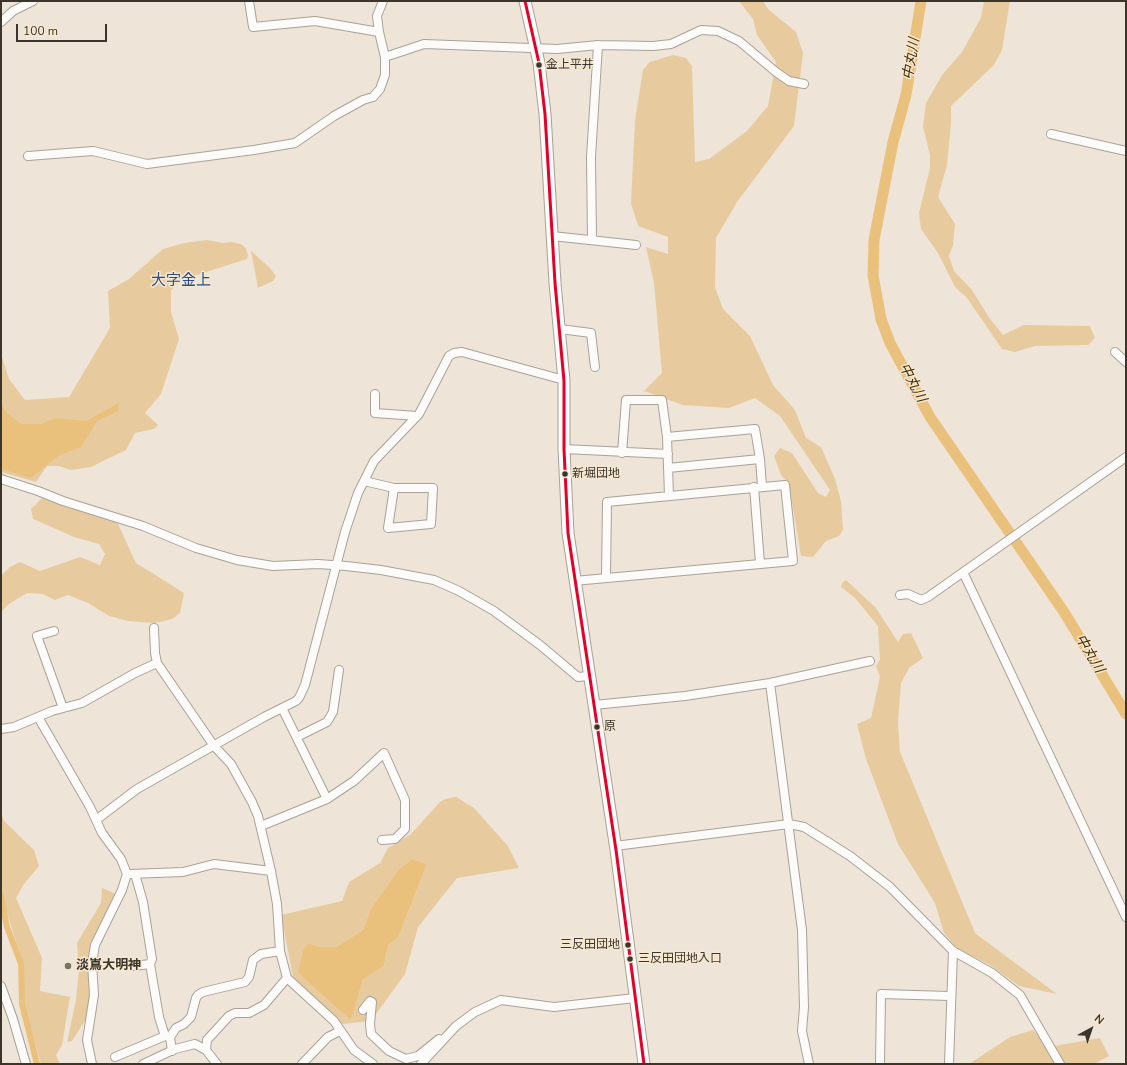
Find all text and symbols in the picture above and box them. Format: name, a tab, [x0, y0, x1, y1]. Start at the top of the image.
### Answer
scale bar	[18, 16, 109, 42]
text: 100 m	[23, 23, 58, 39]
water label: 中丸川	[900, 37, 924, 81]
place label: 金上平井	[546, 58, 594, 72]
marker: 金上平井	[534, 60, 544, 70]
district label: 大字金上	[151, 272, 211, 290]
water label: 中丸川	[895, 361, 929, 405]
place label: 新堀団地	[572, 467, 620, 481]
marker: 新堀団地	[560, 469, 570, 479]
water label: 中丸川	[1071, 632, 1107, 676]
place label: 原	[604, 720, 616, 734]
marker: 原	[592, 722, 602, 732]
place label: 三反田団地	[560, 938, 620, 952]
marker: 三反田団地	[623, 940, 633, 950]
place label: 三反田団地入口	[638, 952, 722, 966]
marker: 三反田団地入口	[625, 954, 635, 964]
place label: 淡嶌大明神	[76, 958, 141, 974]
marker: 淡嶌大明神	[63, 961, 73, 971]
north arrow	[1071, 1009, 1111, 1049]
text: N	[1091, 1011, 1107, 1028]

